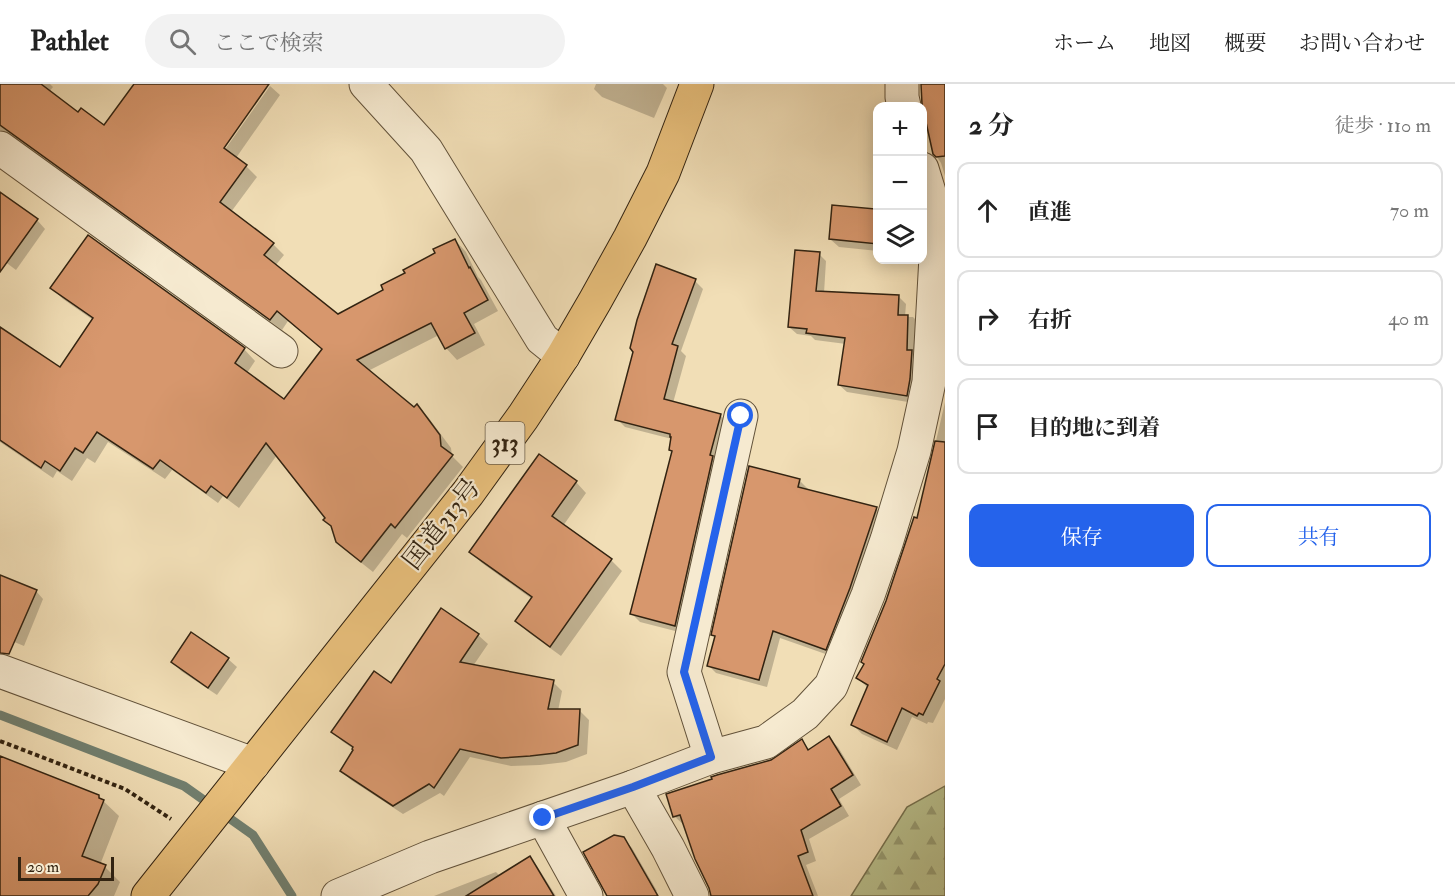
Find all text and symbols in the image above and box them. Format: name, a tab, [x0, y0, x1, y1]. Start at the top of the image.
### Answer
search box	[145, 14, 565, 68]
text: Pathlet	[30, 24, 109, 59]
icon: search	[166, 25, 199, 58]
text: ここで検索	[214, 29, 324, 57]
text: ホーム	[1053, 30, 1116, 57]
text: 地図	[1149, 30, 1191, 57]
text: 概要	[1224, 30, 1266, 57]
text: お問い合わせ	[1299, 30, 1425, 57]
map controls	[873, 102, 927, 264]
button: +	[873, 102, 927, 156]
text: 2 分	[969, 110, 1014, 142]
text: 徒歩 · 110 m	[1335, 113, 1431, 138]
button: −	[873, 156, 927, 210]
icon: ahead	[971, 194, 1004, 227]
text: 直進	[1028, 198, 1072, 226]
text: 70 m	[1390, 198, 1429, 223]
button: layers	[873, 210, 927, 264]
icon: right	[971, 302, 1004, 335]
text: 右折	[1028, 306, 1072, 334]
text: 40 m	[1388, 306, 1429, 331]
route start	[727, 402, 753, 428]
icon: arrive	[971, 410, 1004, 443]
text: 目的地に到着	[1028, 414, 1160, 442]
road number: 313	[486, 422, 524, 464]
street label: 国道313号	[396, 472, 488, 576]
button: 保存	[969, 504, 1194, 567]
button: 共有	[1206, 504, 1431, 567]
route end	[529, 804, 555, 830]
scale bar	[18, 854, 114, 882]
text: 20 m	[27, 857, 59, 877]

